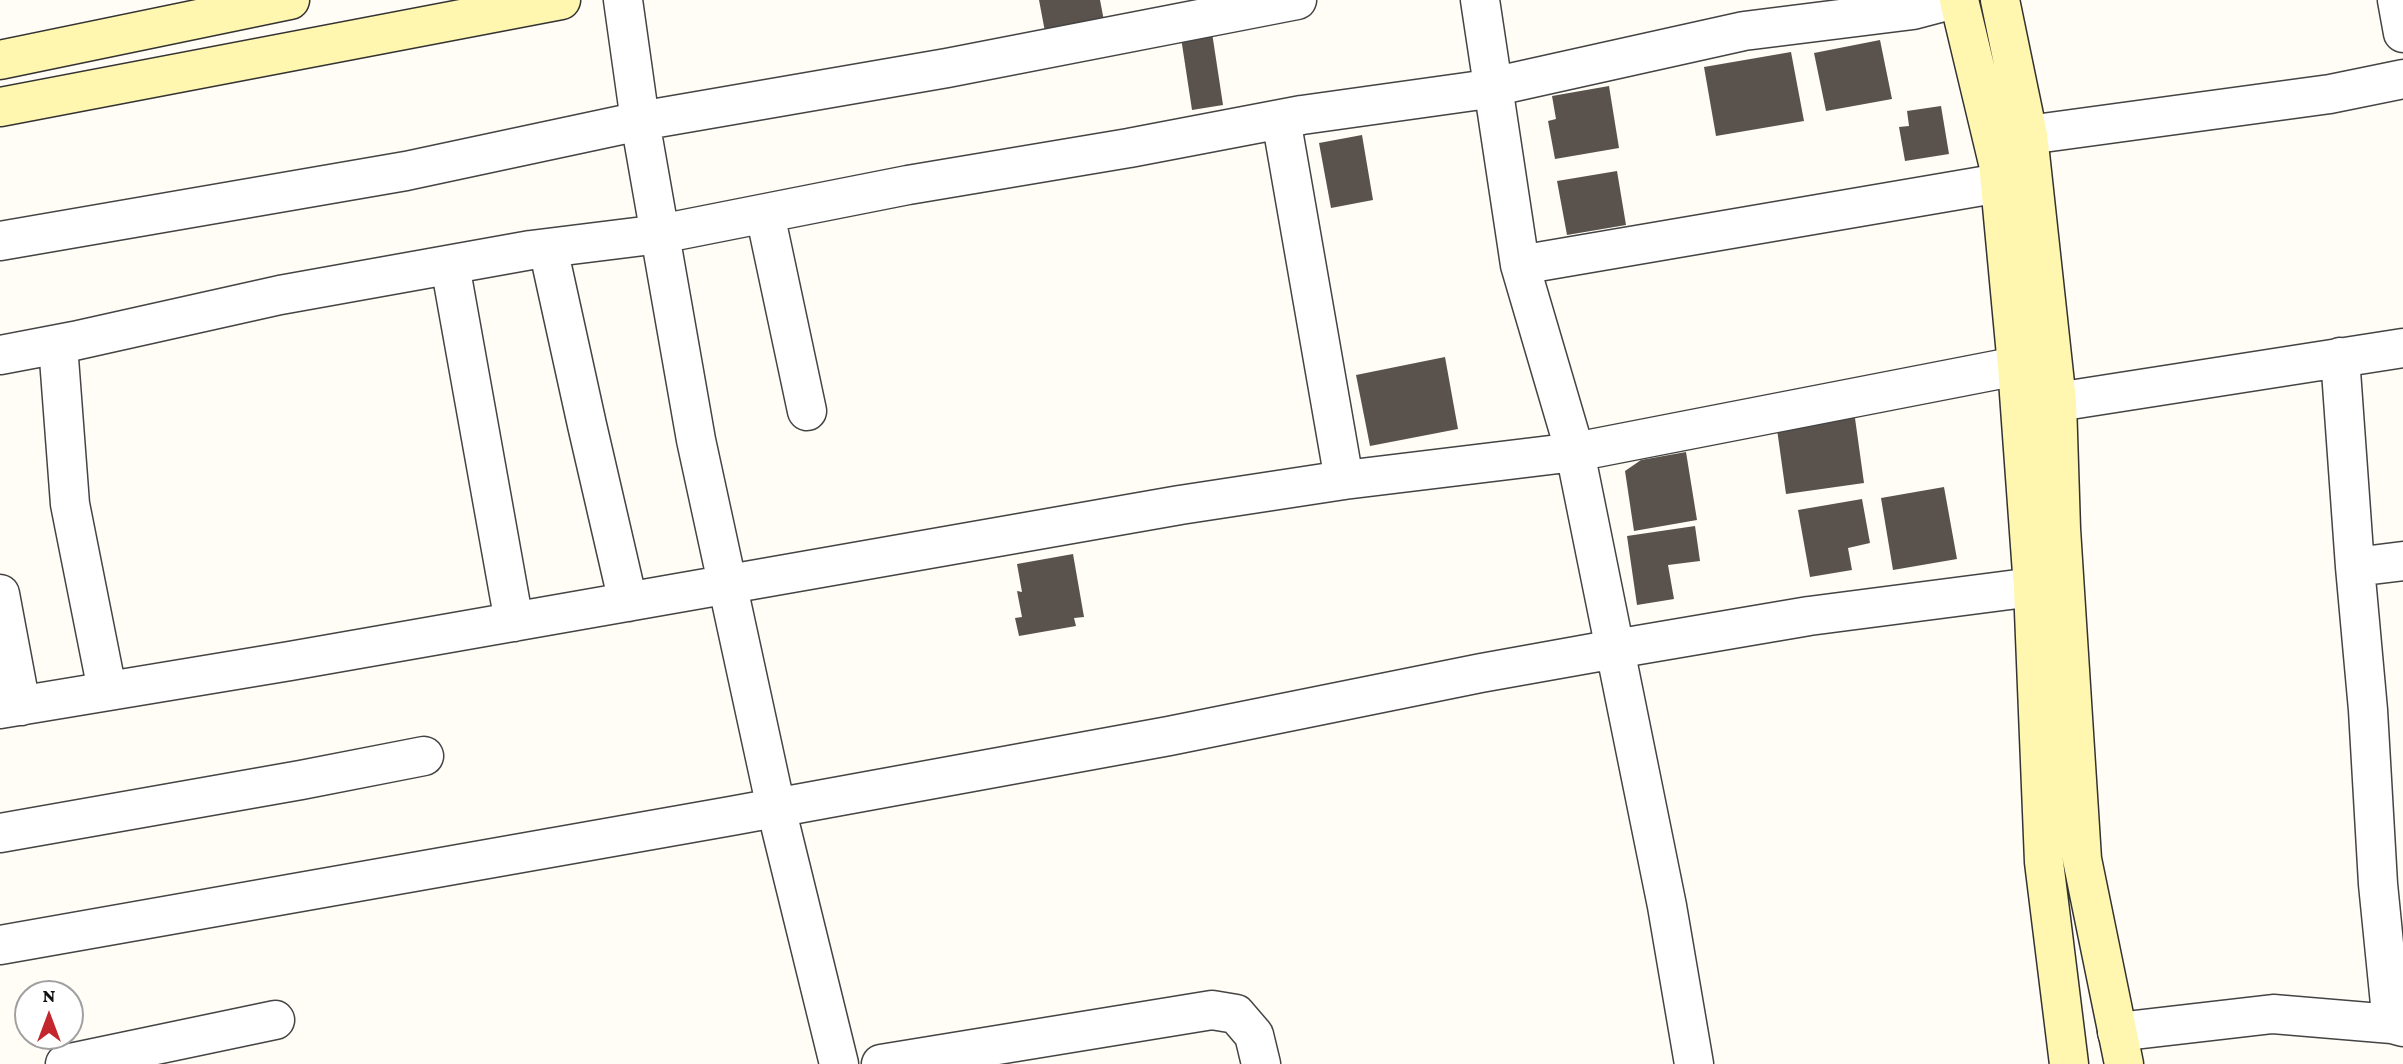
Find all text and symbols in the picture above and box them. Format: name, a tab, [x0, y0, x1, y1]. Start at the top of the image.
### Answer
north arrow	[14, 980, 84, 1050]
text: N	[43, 985, 55, 1006]

